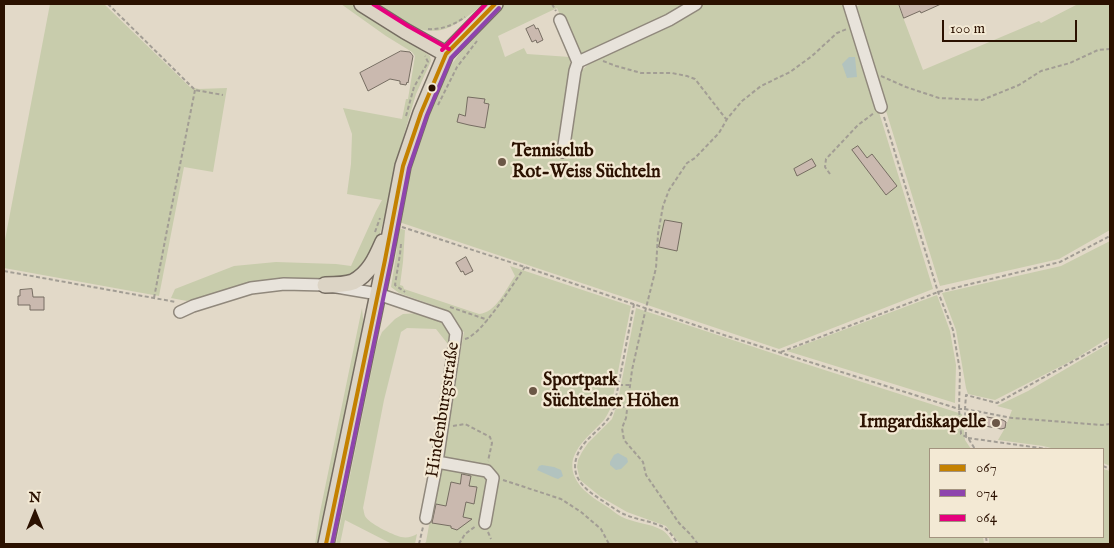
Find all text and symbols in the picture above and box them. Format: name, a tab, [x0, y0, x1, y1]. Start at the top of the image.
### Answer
scale bar	[944, 10, 1079, 42]
text: 100 m	[950, 19, 985, 38]
unlabelled marker	[427, 83, 437, 93]
place label: Tennisclub Rot-Weiss Süchteln	[512, 141, 661, 183]
marker: Tennisclub Rot-Weiss Süchteln	[496, 156, 508, 168]
street label: Hindenburgstraße	[423, 341, 465, 479]
place label: Sportpark Süchtelner Höhen	[543, 370, 679, 412]
marker: Sportpark Süchtelner Höhen	[527, 385, 539, 397]
place label: Irmgardiskapelle	[859, 412, 986, 434]
marker: Irmgardiskapelle	[990, 417, 1002, 429]
legend	[929, 448, 1104, 538]
text: 067	[976, 458, 997, 477]
text: 074	[976, 483, 998, 502]
north arrow	[10, 488, 60, 538]
text: N	[29, 489, 41, 507]
text: 064	[976, 508, 997, 527]

